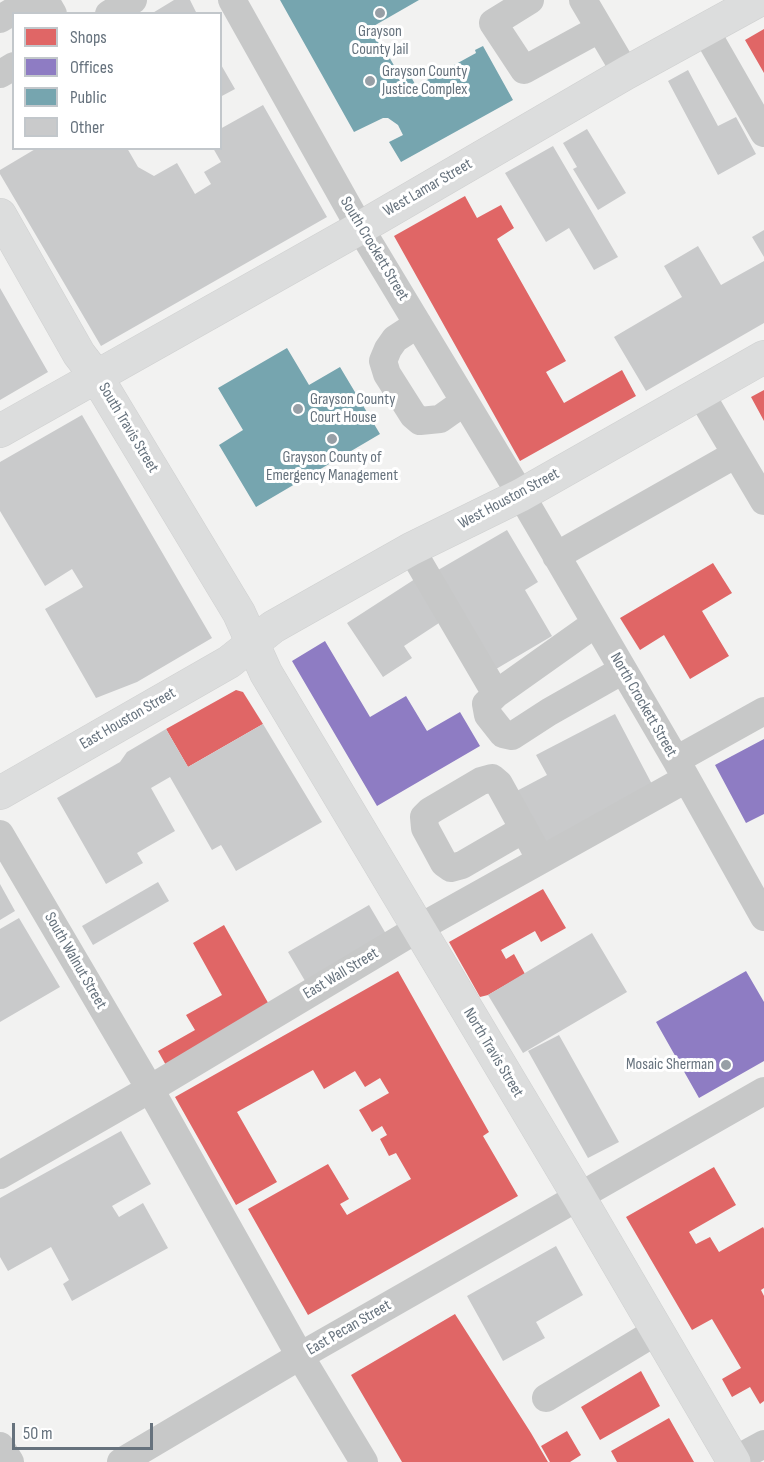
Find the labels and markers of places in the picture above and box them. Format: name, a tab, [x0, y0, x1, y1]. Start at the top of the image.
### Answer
marker: Grayson County Jail	[373, 6, 387, 20]
place label: Grayson County Jail	[352, 22, 408, 60]
place label: Grayson County Justice Complex	[382, 62, 467, 100]
marker: Grayson County Justice Complex	[363, 74, 377, 88]
place label: Grayson County Court House	[310, 390, 395, 428]
marker: Grayson County Court House	[291, 402, 305, 416]
marker: Grayson County of Emergency Management	[325, 432, 339, 446]
place label: Grayson County of Emergency Management	[266, 448, 398, 486]
place label: Mosaic Sherman	[626, 1055, 714, 1075]
marker: Mosaic Sherman	[719, 1058, 733, 1072]

